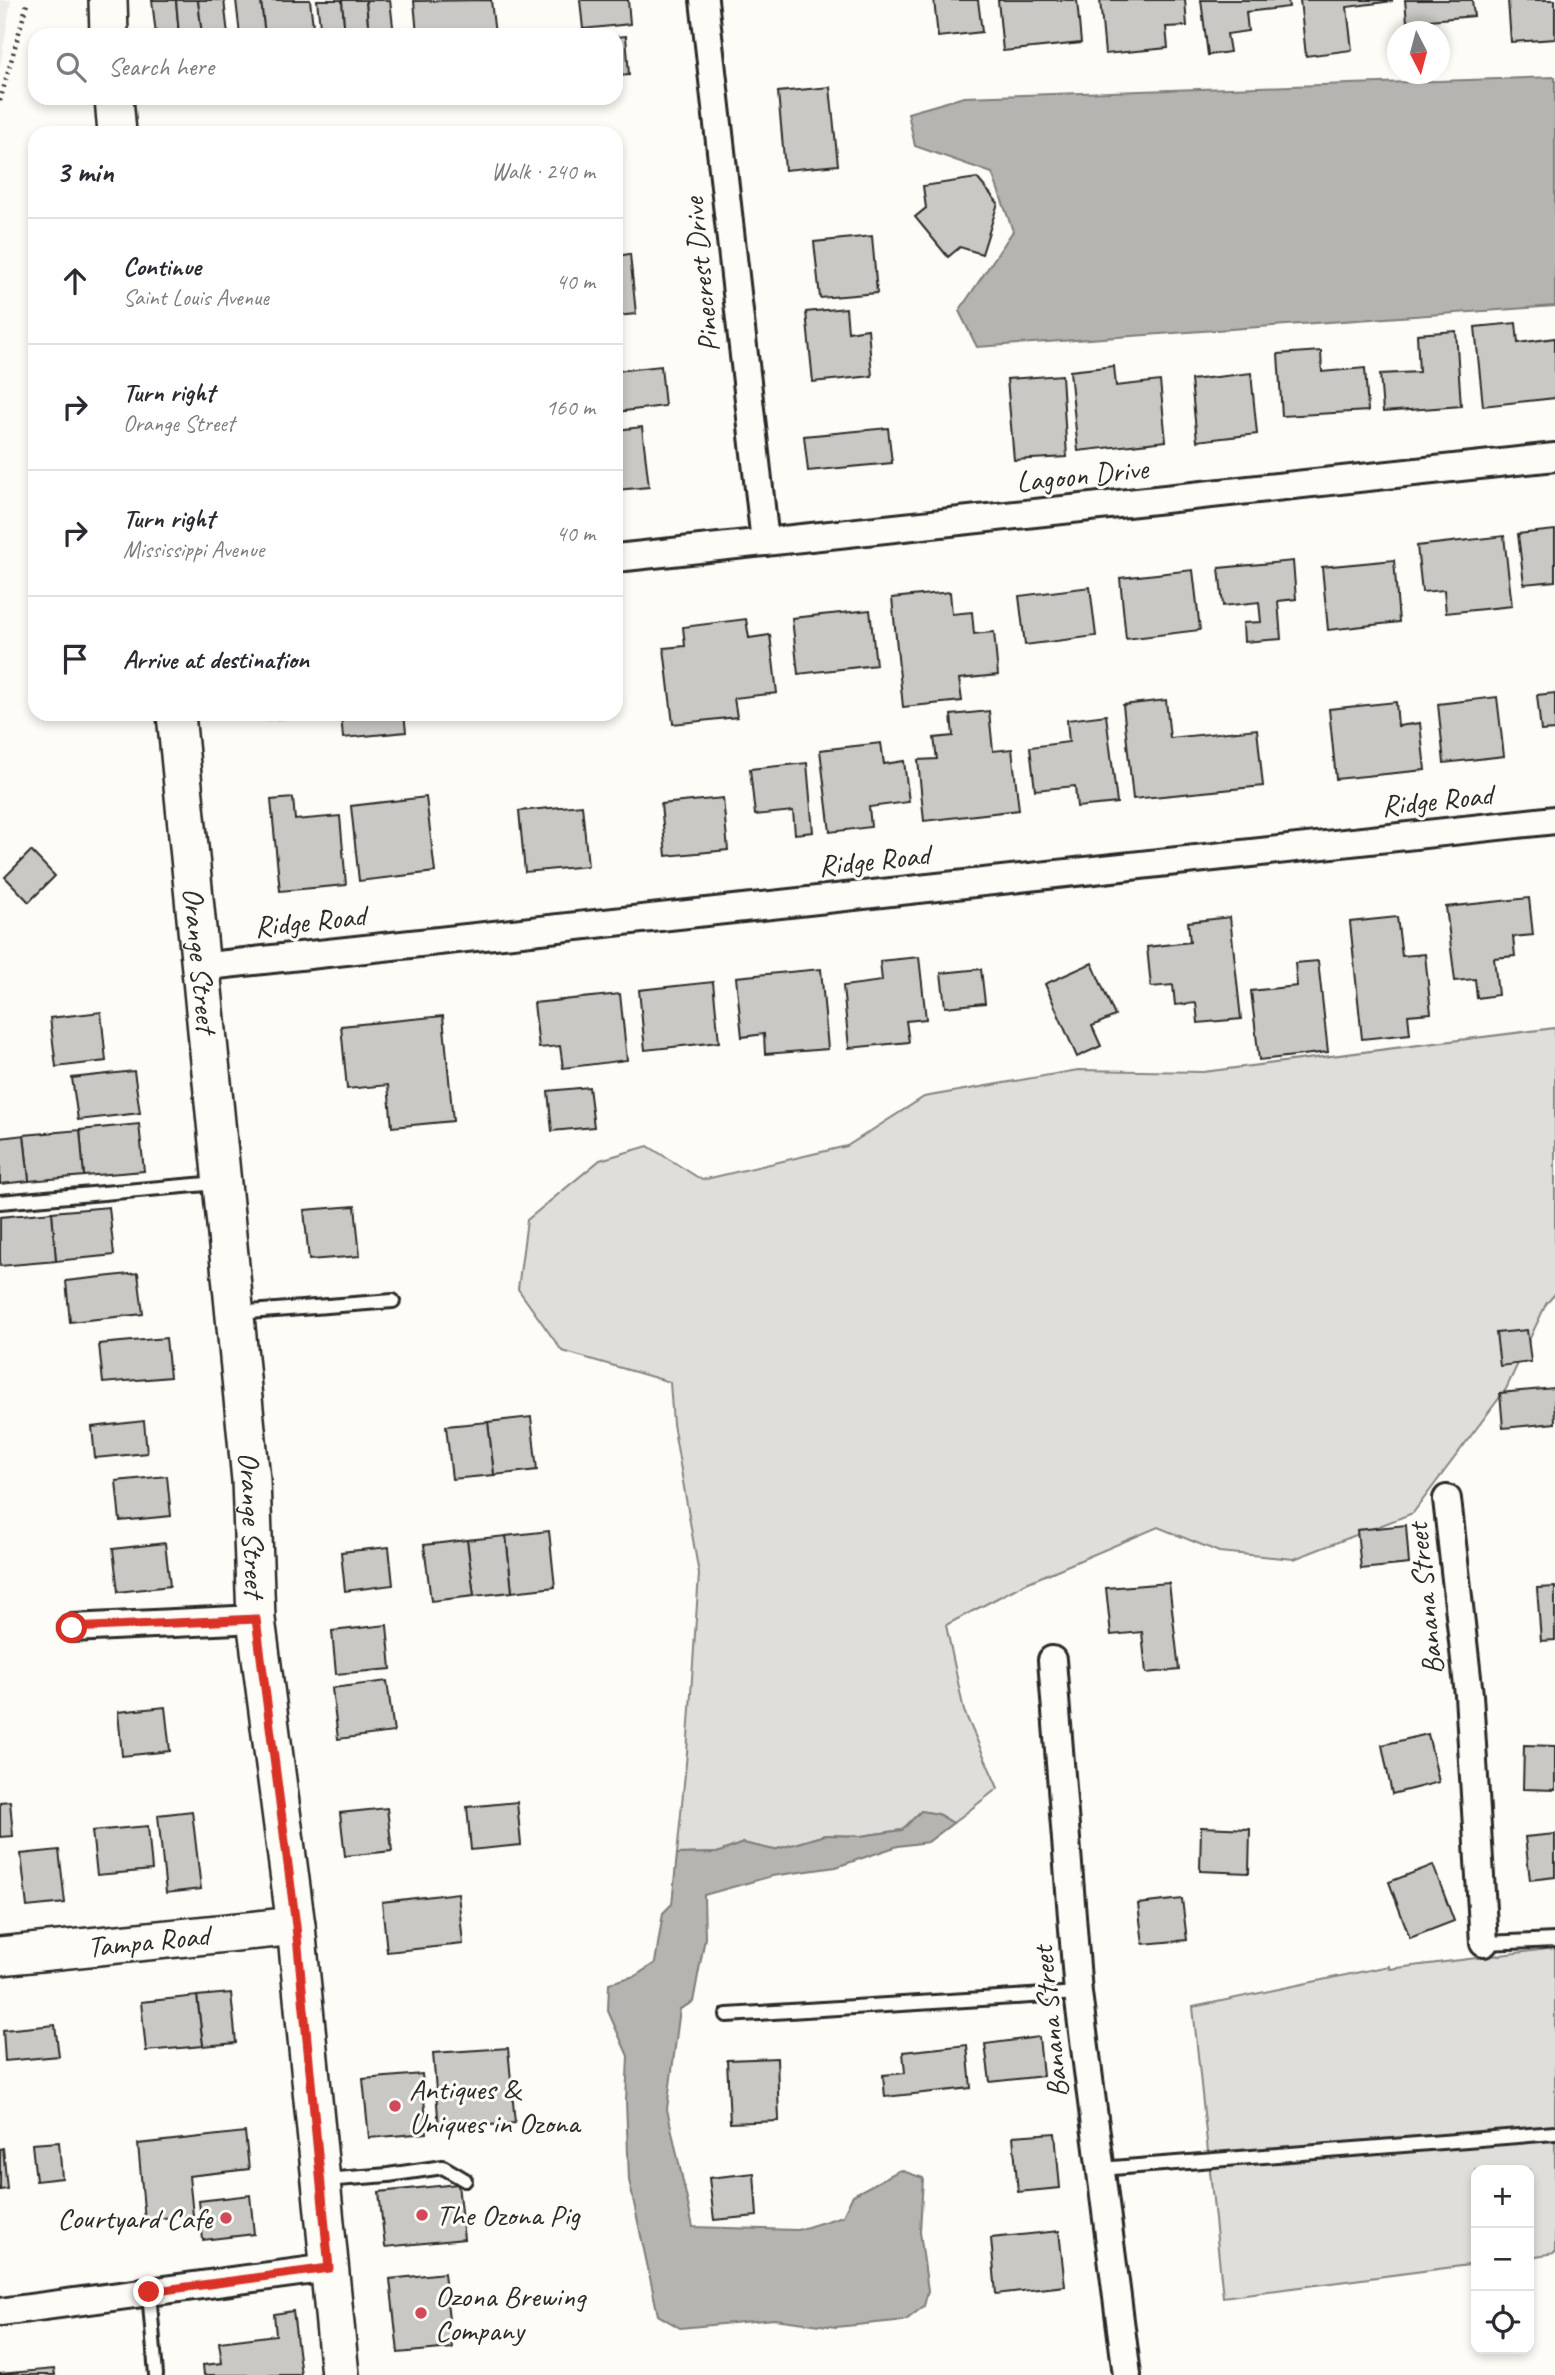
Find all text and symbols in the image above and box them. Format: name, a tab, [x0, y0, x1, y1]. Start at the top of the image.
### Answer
north arrow	[1387, 21, 1450, 84]
search box	[28, 28, 623, 105]
icon: search	[52, 48, 90, 86]
text: Search here	[108, 50, 214, 83]
text: 3 min	[56, 153, 113, 191]
text: Walk · 240 m	[491, 157, 595, 186]
street label: Pinecrest Drive	[674, 194, 728, 354]
text: Continue	[123, 250, 201, 283]
icon: ahead	[56, 262, 94, 300]
text: 40 m	[556, 267, 595, 296]
text: Saint Louis Avenue	[123, 283, 269, 312]
text: Turn right	[123, 376, 214, 409]
icon: right	[56, 388, 94, 426]
text: 160 m	[546, 393, 595, 422]
text: Orange Street	[123, 409, 234, 438]
street label: Lagoon Drive	[1014, 449, 1152, 501]
text: Turn right	[123, 502, 214, 535]
icon: right	[56, 514, 94, 552]
text: 40 m	[556, 519, 595, 548]
text: Mississippi Avenue	[123, 535, 264, 564]
icon: arrive	[56, 640, 94, 678]
text: Arrive at destination	[123, 643, 309, 676]
street label: Ridge Road	[1380, 775, 1499, 825]
street label: Ridge Road	[817, 835, 936, 885]
street label: Orange Street	[174, 886, 226, 1038]
street label: Ridge Road	[253, 896, 372, 946]
street label: Orange Street	[229, 1450, 274, 1602]
street label: Banana Street	[1398, 1518, 1452, 1677]
route start	[56, 1612, 87, 1643]
street label: Tampa Road	[86, 1915, 215, 1966]
street label: Banana Street	[1023, 1941, 1077, 2100]
place label: Antiques & Uniques in Ozona	[409, 2070, 582, 2142]
marker: Antiques & Uniques in Ozona	[387, 2098, 403, 2114]
map controls	[1471, 2165, 1534, 2354]
button: +	[1471, 2165, 1534, 2228]
place label: The Ozona Pig	[436, 2196, 581, 2234]
place label: Courtyard Cafe	[57, 2199, 214, 2237]
marker: The Ozona Pig	[414, 2207, 430, 2223]
marker: Courtyard Cafe	[218, 2210, 234, 2226]
button: −	[1471, 2228, 1534, 2291]
route end	[133, 2276, 164, 2307]
place label: Ozona Brewing Company	[435, 2277, 588, 2349]
button: locate	[1471, 2291, 1534, 2354]
marker: Ozona Brewing Company	[413, 2305, 429, 2321]

